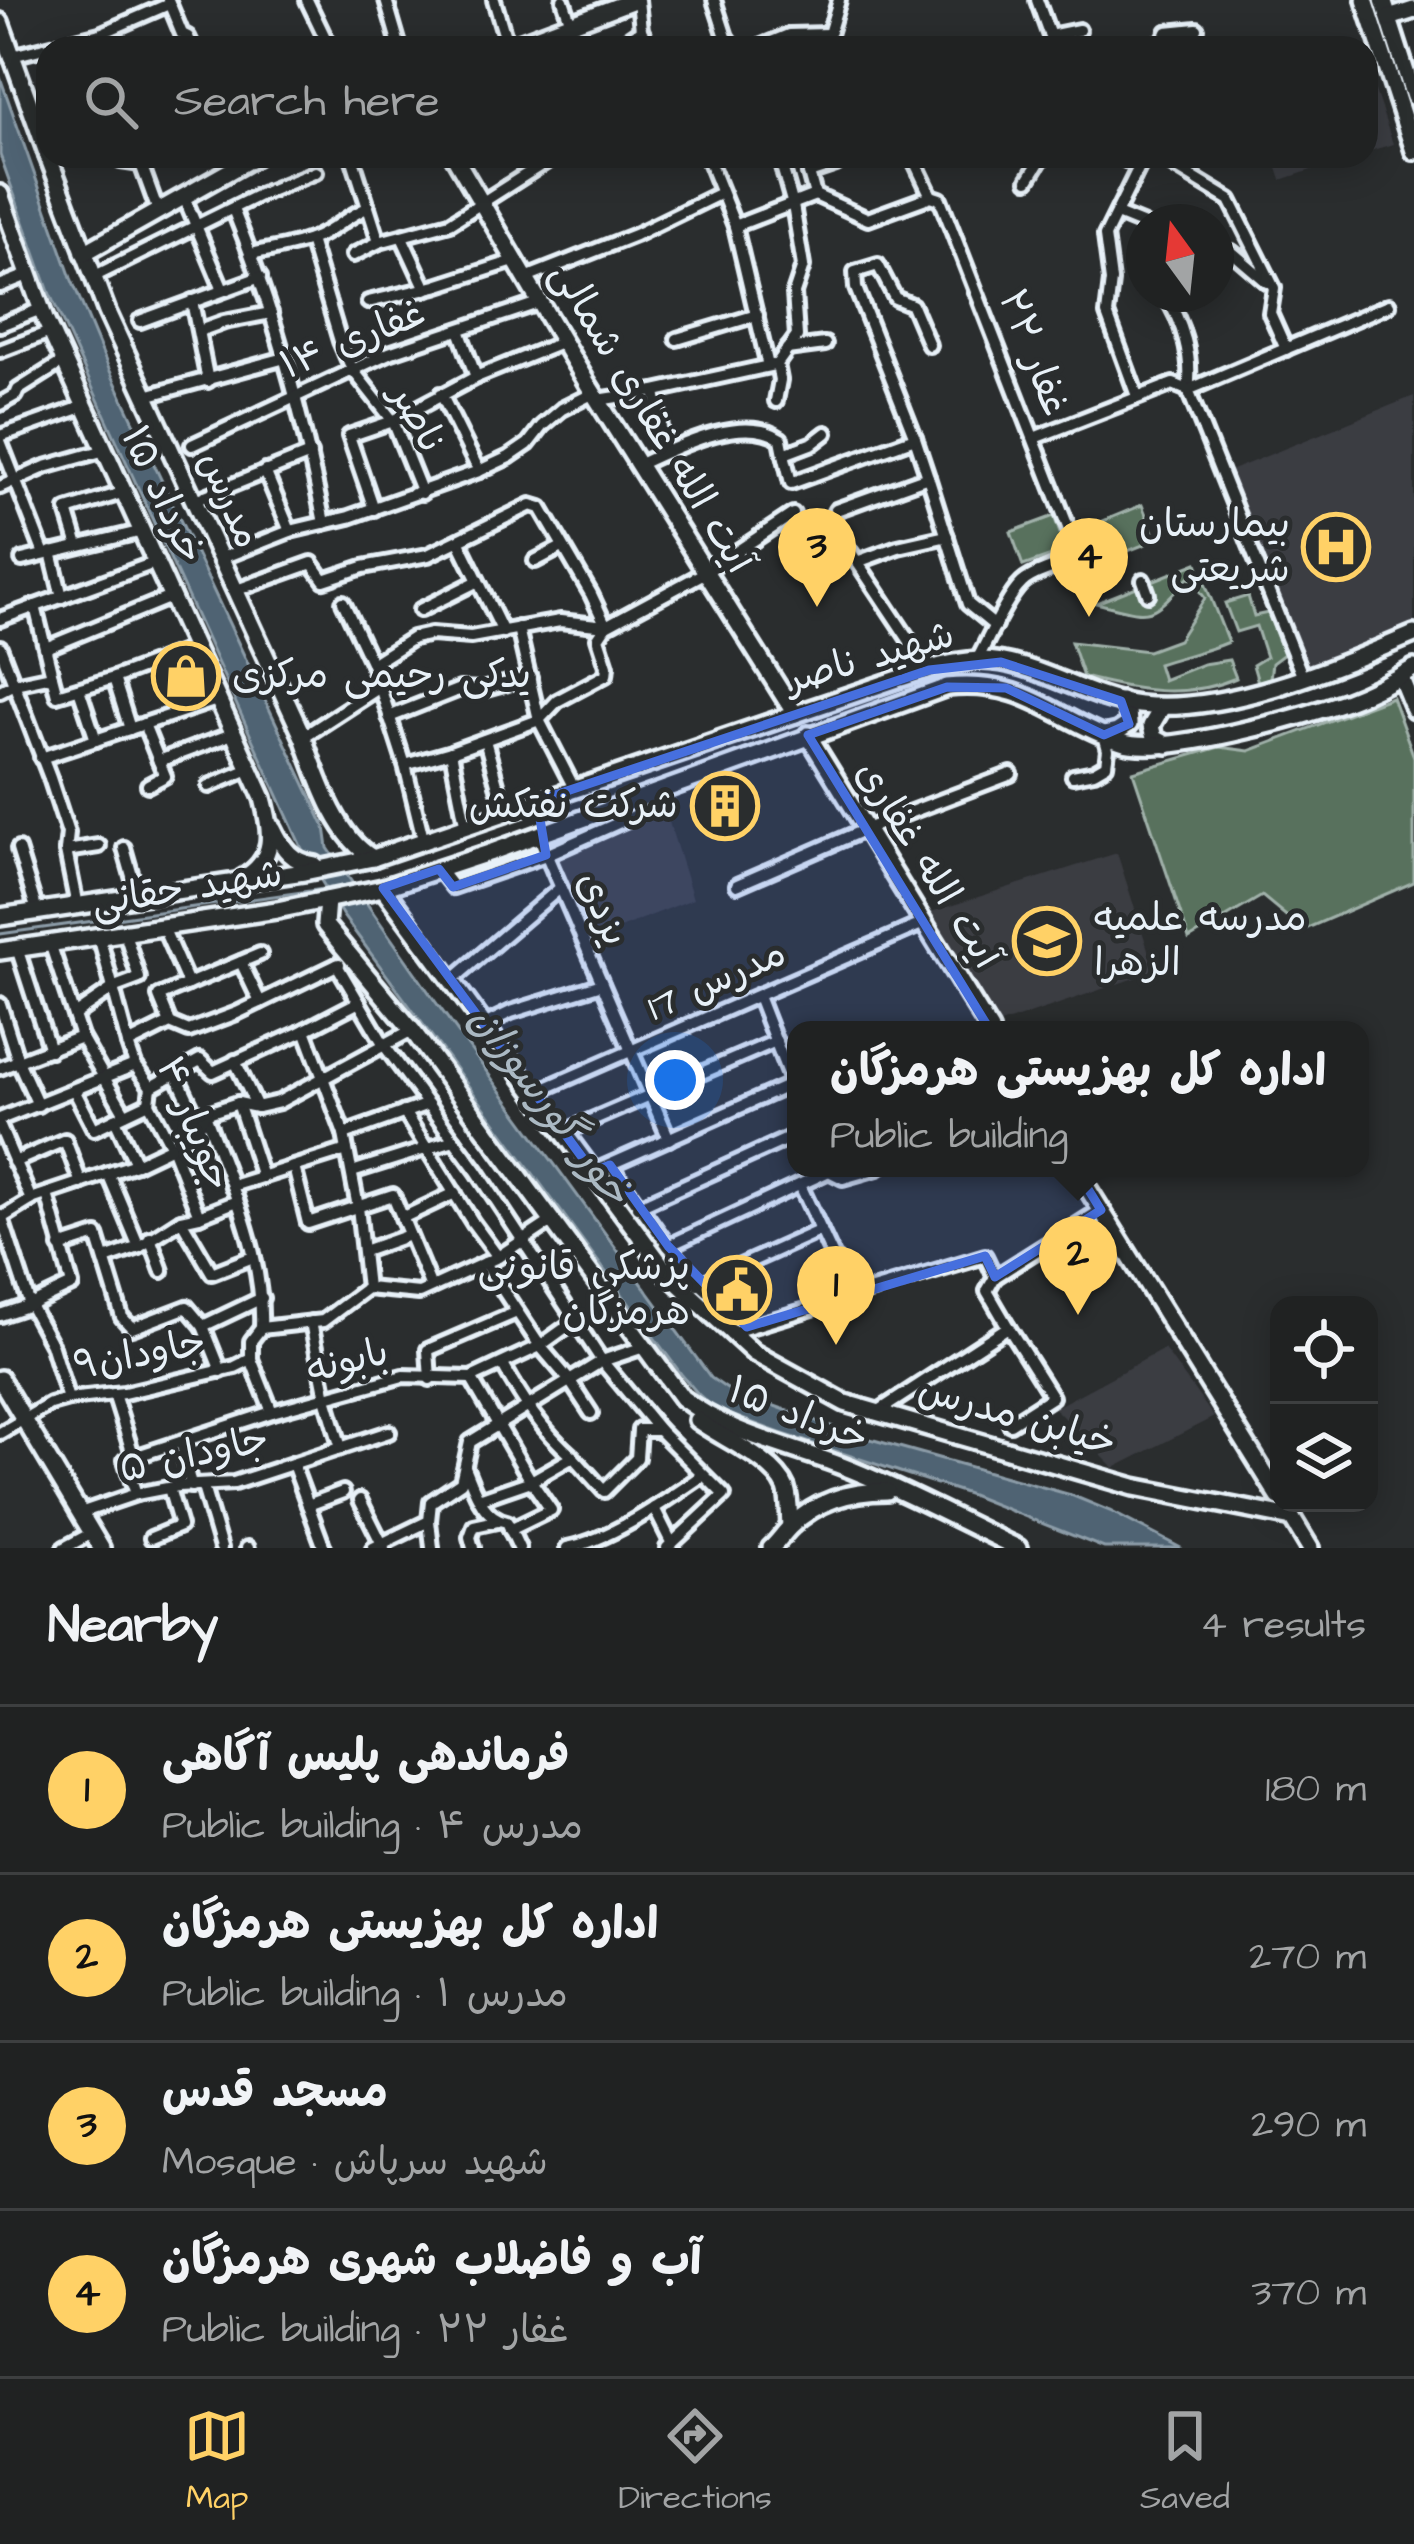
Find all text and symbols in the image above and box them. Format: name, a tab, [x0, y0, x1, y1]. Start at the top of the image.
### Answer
search box	[36, 36, 1378, 168]
icon: search	[78, 69, 144, 135]
text: Search here	[174, 71, 440, 133]
north arrow	[1126, 204, 1234, 312]
street label: آیت الله غفاری شمالی	[536, 252, 766, 585]
street label: غفار ۲۲	[984, 282, 1082, 424]
street label: غفاری ۱۴	[272, 286, 434, 394]
street label: ناصر	[374, 371, 458, 464]
street label: ۱۵ خرداد	[107, 417, 217, 573]
street label: مدرس	[184, 443, 274, 557]
place label: بیمارستان شریعتی	[1139, 498, 1290, 597]
pin: 3	[778, 508, 856, 607]
hospital icon: بیمارستان شریعتی	[1301, 512, 1371, 582]
pin: 4	[1050, 518, 1128, 617]
street label: شهید ناصر	[776, 608, 961, 709]
shop icon: یدکی رحیمی مرکزی	[151, 641, 221, 711]
place label: یدکی رحیمی مرکزی	[232, 649, 531, 703]
street label: آیت الله غفاری	[841, 750, 1013, 981]
building icon: شرکت نفتکش	[690, 771, 760, 841]
place label: شرکت نفتکش	[469, 779, 678, 833]
street label: شهید حقانی	[88, 847, 286, 931]
street label: یزدی	[562, 863, 642, 955]
place label: مدرسه علمیه الزهرا	[1094, 892, 1307, 991]
school or university icon: مدرسه علمیه الزهرا	[1012, 906, 1082, 976]
street label: مدرس 17	[639, 927, 795, 1035]
water label: خور گورسوزان	[454, 993, 645, 1220]
popup	[787, 1021, 1369, 1177]
text: اداره کل بهزیستی هرمزگان	[830, 1041, 1326, 1103]
street label: جویبار ۴	[142, 1049, 244, 1199]
your location	[645, 1050, 705, 1110]
text: Public building	[830, 1110, 1068, 1164]
pin: 2	[1039, 1216, 1117, 1315]
place label: پزشکی قانونی هرمزگان	[477, 1241, 690, 1340]
pin: 1	[797, 1246, 875, 1345]
public building icon: پزشکی قانونی هرمزگان	[702, 1255, 772, 1325]
map controls	[1270, 1296, 1378, 1512]
button: locate	[1270, 1296, 1378, 1404]
street label: جاودان۹	[69, 1316, 211, 1394]
street label: بابونه	[300, 1326, 394, 1398]
street label: خیابن مدرس	[912, 1363, 1122, 1471]
street label: ۱۵ خرداد	[720, 1364, 876, 1466]
button: layers	[1270, 1404, 1378, 1512]
street label: جاودان ۵	[114, 1413, 274, 1497]
text: Nearby	[48, 1591, 218, 1662]
text: 4 results	[1200, 1599, 1366, 1653]
text: فرماندهی پلیس آگاهی	[162, 1726, 570, 1788]
text: 1	[85, 1763, 90, 1817]
text: 180 m	[1265, 1763, 1366, 1817]
text: Public building · مدرس ۴	[162, 1800, 583, 1854]
text: اداره کل بهزیستی هرمزگان	[162, 1894, 658, 1956]
text: 2	[76, 1931, 98, 1985]
text: 270 m	[1249, 1931, 1366, 1985]
text: Public building · مدرس ۱	[162, 1968, 568, 2022]
text: مسجد قدس	[162, 2062, 388, 2124]
text: 3	[77, 2099, 97, 2153]
text: 290 m	[1251, 2099, 1366, 2153]
text: Mosque · شهید سرپاش	[162, 2136, 548, 2190]
text: آب و فاضلاب شهری هرمزگان	[162, 2230, 702, 2292]
text: 4	[74, 2267, 100, 2321]
text: 370 m	[1252, 2267, 1366, 2321]
text: Public building · غفار ۲۲	[162, 2304, 569, 2358]
tab: Map	[184, 2403, 250, 2521]
tab: Directions	[618, 2403, 772, 2521]
tab: Saved	[1140, 2403, 1230, 2521]

